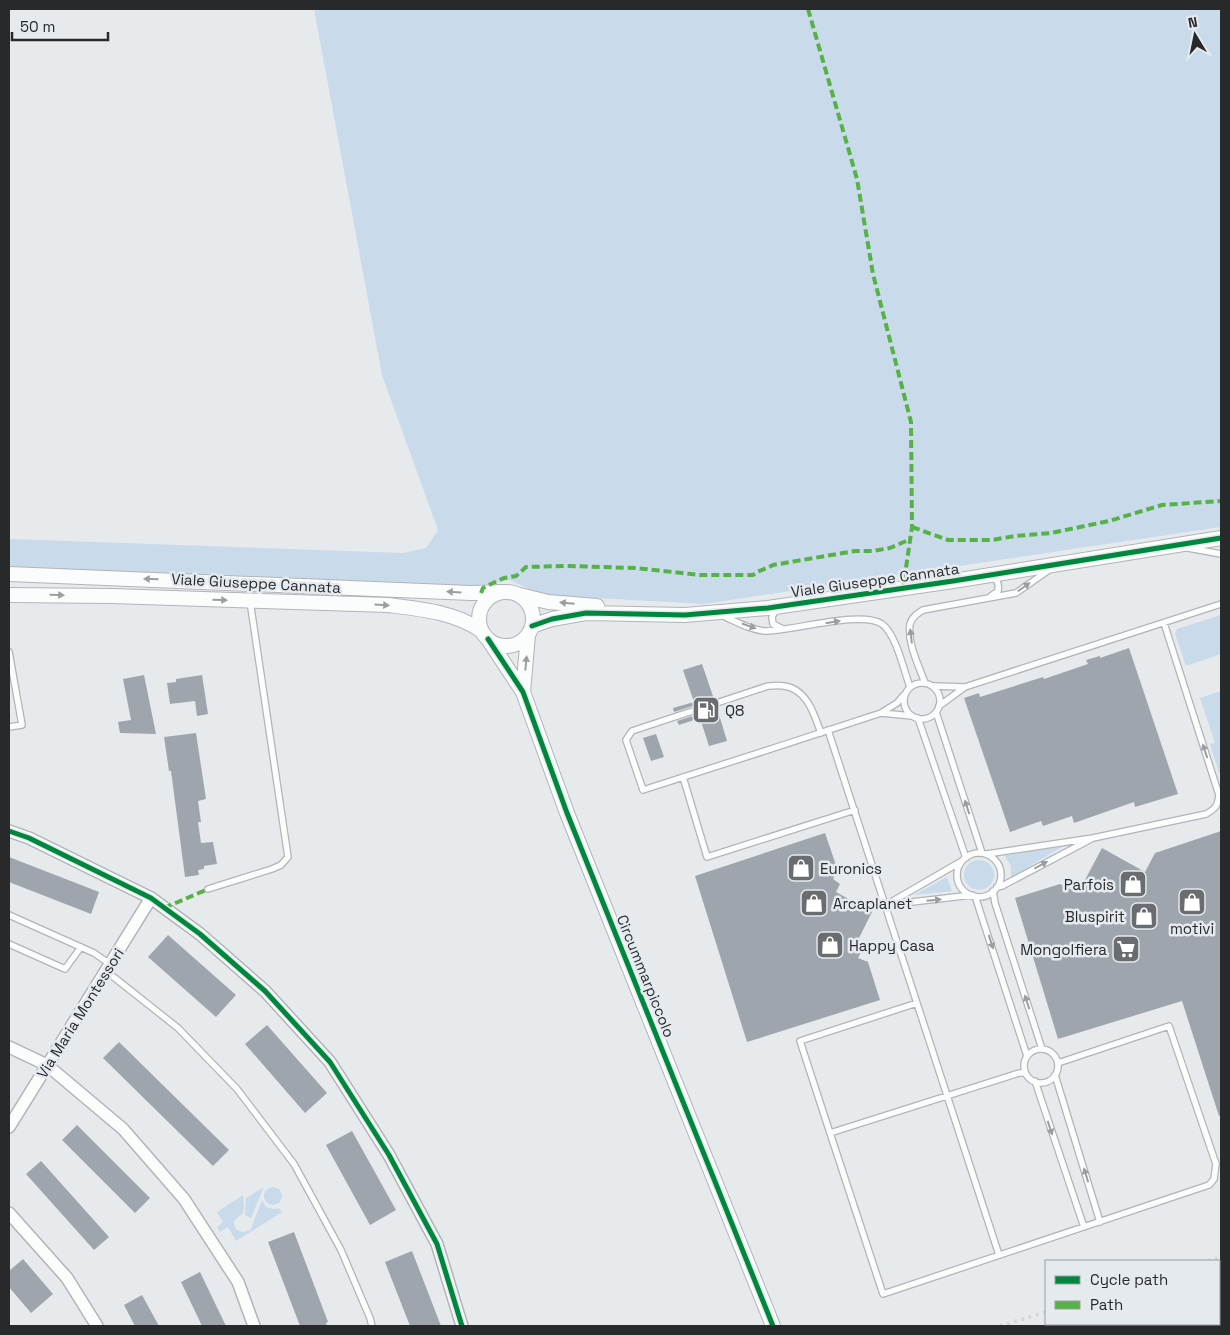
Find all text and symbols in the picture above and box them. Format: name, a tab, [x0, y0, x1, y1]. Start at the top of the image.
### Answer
scale bar	[12, 10, 109, 42]
north arrow	[1170, 10, 1220, 60]
text: N	[1187, 13, 1199, 32]
text: 50 m	[20, 17, 55, 36]
street label: Viale Giuseppe Cannata	[790, 559, 961, 601]
street label: Viale Giuseppe Cannata	[171, 569, 342, 597]
one-way arrow	[143, 574, 159, 582]
one-way arrow	[1018, 582, 1031, 592]
one-way arrow	[445, 588, 461, 596]
one-way arrow	[50, 591, 66, 599]
one-way arrow	[212, 596, 228, 604]
one-way arrow	[559, 599, 575, 607]
one-way arrow	[375, 602, 391, 610]
one-way arrow	[826, 618, 842, 626]
one-way arrow	[742, 623, 757, 631]
one-way arrow	[907, 628, 915, 644]
one-way arrow	[522, 655, 530, 671]
fuel station icon: Q8	[691, 695, 721, 725]
place label: Q8	[725, 701, 744, 720]
one-way arrow	[1200, 743, 1208, 758]
one-way arrow	[963, 799, 971, 814]
shop icon: Euronics	[786, 853, 816, 883]
place label: Euronics	[820, 859, 882, 878]
one-way arrow	[1033, 861, 1048, 869]
shop icon: Parfois	[1118, 869, 1148, 899]
place label: Parfois	[1064, 875, 1114, 894]
shop icon: motivi	[1177, 887, 1207, 917]
shop icon: Arcaplanet	[799, 888, 829, 918]
place label: Arcaplanet	[833, 894, 912, 913]
one-way arrow	[926, 896, 942, 904]
shop icon: Bluspirit	[1129, 901, 1159, 931]
place label: Bluspirit	[1065, 907, 1125, 926]
street label: Circummarpiccolo	[613, 912, 679, 1040]
place label: motivi	[1170, 919, 1214, 938]
shop icon: Happy Casa	[815, 930, 845, 960]
supermarket icon: Mongolfiera	[1111, 934, 1141, 964]
one-way arrow	[987, 935, 995, 950]
place label: Happy Casa	[849, 936, 935, 955]
place label: Mongolfiera	[1020, 940, 1107, 959]
street label: Via Maria Montessori	[32, 944, 128, 1082]
one-way arrow	[1023, 995, 1031, 1010]
one-way arrow	[1047, 1120, 1055, 1135]
one-way arrow	[1081, 1167, 1089, 1182]
legend	[1045, 1260, 1220, 1325]
text: Cycle path	[1090, 1270, 1168, 1289]
text: Path	[1090, 1295, 1123, 1314]

